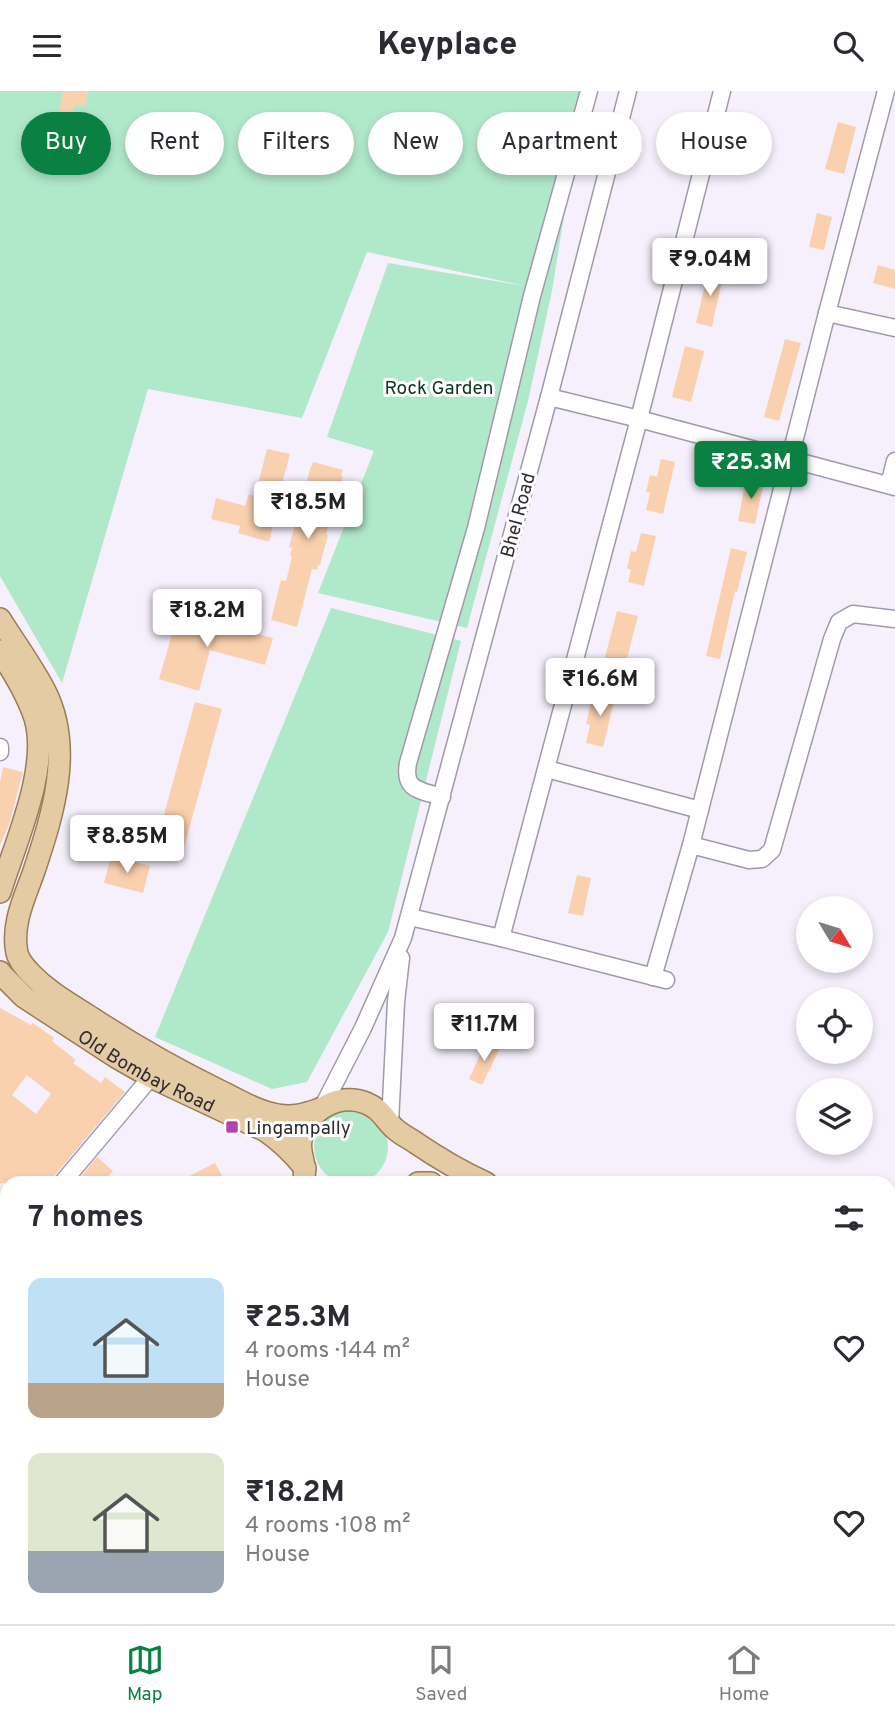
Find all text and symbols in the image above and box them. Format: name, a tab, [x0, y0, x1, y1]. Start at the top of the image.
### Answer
text: Keyplace	[378, 26, 517, 66]
icon: menu	[28, 27, 66, 65]
icon: search	[829, 27, 867, 65]
chip: Buy	[21, 112, 111, 175]
chip: Rent	[125, 112, 224, 175]
chip: Filters	[238, 112, 354, 175]
chip: New	[368, 112, 463, 175]
chip: Apartment	[477, 112, 642, 175]
chip: House	[656, 112, 772, 175]
pin: ₹9.04M	[653, 239, 767, 298]
text: ₹9.04M	[668, 246, 752, 275]
park label: Rock Garden	[384, 377, 494, 401]
pin: ₹25.3M	[694, 441, 808, 501]
text: ₹25.3M	[710, 449, 792, 478]
street label: Bhel Road	[496, 470, 542, 561]
pin: ₹18.5M	[251, 482, 365, 541]
text: ₹18.5M	[270, 489, 346, 518]
pin: ₹18.2M	[150, 589, 264, 649]
text: ₹18.2M	[169, 597, 245, 626]
pin: ₹16.6M	[543, 659, 657, 718]
text: ₹16.6M	[562, 666, 638, 695]
pin: ₹8.85M	[70, 815, 184, 875]
text: ₹8.85M	[86, 823, 168, 852]
north arrow	[796, 896, 873, 973]
map controls	[796, 896, 873, 1155]
button: locate	[796, 987, 873, 1064]
pin: ₹11.7M	[427, 1003, 541, 1063]
text: ₹11.7M	[450, 1011, 518, 1040]
street label: Old Bombay Road	[72, 1025, 218, 1119]
button: layers	[796, 1078, 873, 1155]
place label: Lingampally	[246, 1117, 351, 1141]
marker: Lingampally	[224, 1119, 240, 1135]
icon: filters	[830, 1199, 868, 1237]
text: 7 homes	[28, 1200, 144, 1237]
text: ₹25.3M	[245, 1300, 351, 1337]
icon: home	[84, 1306, 168, 1390]
icon: heart	[830, 1329, 868, 1367]
text: 4 rooms · 144 m²	[245, 1337, 410, 1366]
text: House	[245, 1366, 310, 1395]
text: ₹18.2M	[245, 1475, 345, 1512]
icon: home	[84, 1481, 168, 1565]
icon: heart	[830, 1504, 868, 1542]
text: 4 rooms · 108 m²	[245, 1512, 411, 1541]
text: House	[245, 1541, 310, 1570]
tab: Map	[126, 1641, 164, 1707]
tab: Saved	[415, 1641, 467, 1707]
tab: Home	[719, 1641, 769, 1707]

